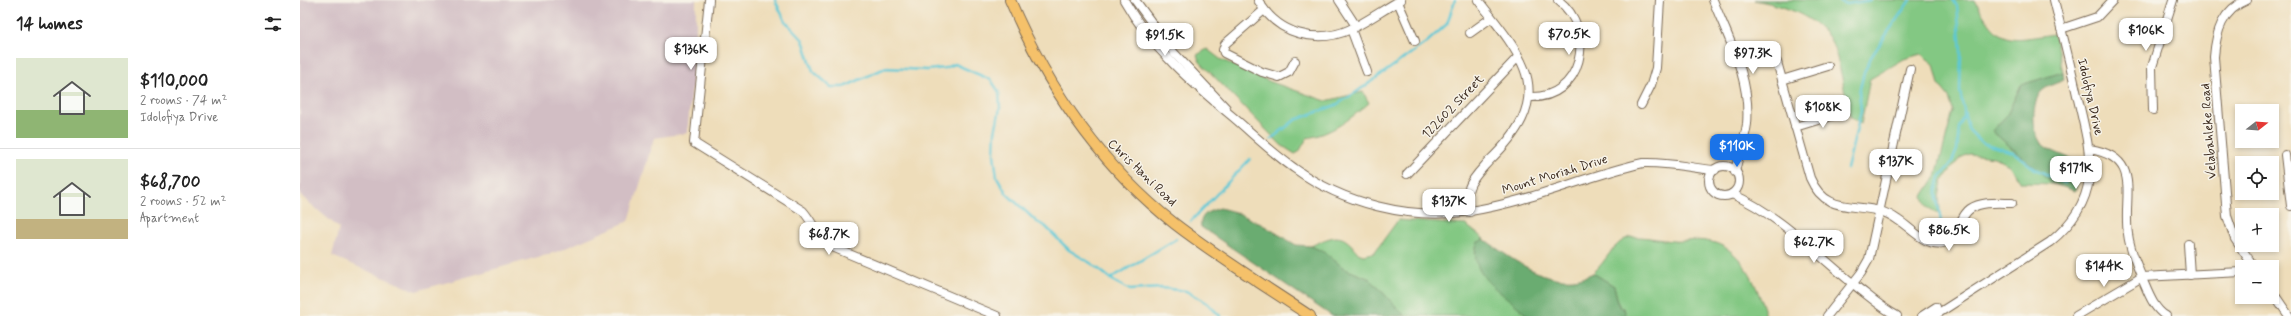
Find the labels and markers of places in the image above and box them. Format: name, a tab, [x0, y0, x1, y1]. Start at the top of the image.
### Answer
pin: $106K	[2118, 18, 2174, 52]
pin: $70.5K	[1536, 22, 1602, 56]
pin: $91.5K	[1132, 23, 1198, 57]
pin: $136K	[663, 37, 719, 71]
pin: $97.3K	[1720, 41, 1786, 75]
pin: $108K	[1795, 95, 1851, 129]
pin: $110K	[1709, 134, 1765, 168]
pin: $137K	[1868, 149, 1924, 183]
pin: $171K	[2048, 156, 2104, 190]
pin: $137K	[1421, 189, 1477, 223]
pin: $86.5K	[1916, 218, 1982, 252]
pin: $68.7K	[796, 222, 862, 256]
pin: $62.7K	[1781, 230, 1847, 264]
pin: $144K	[2076, 254, 2132, 288]

